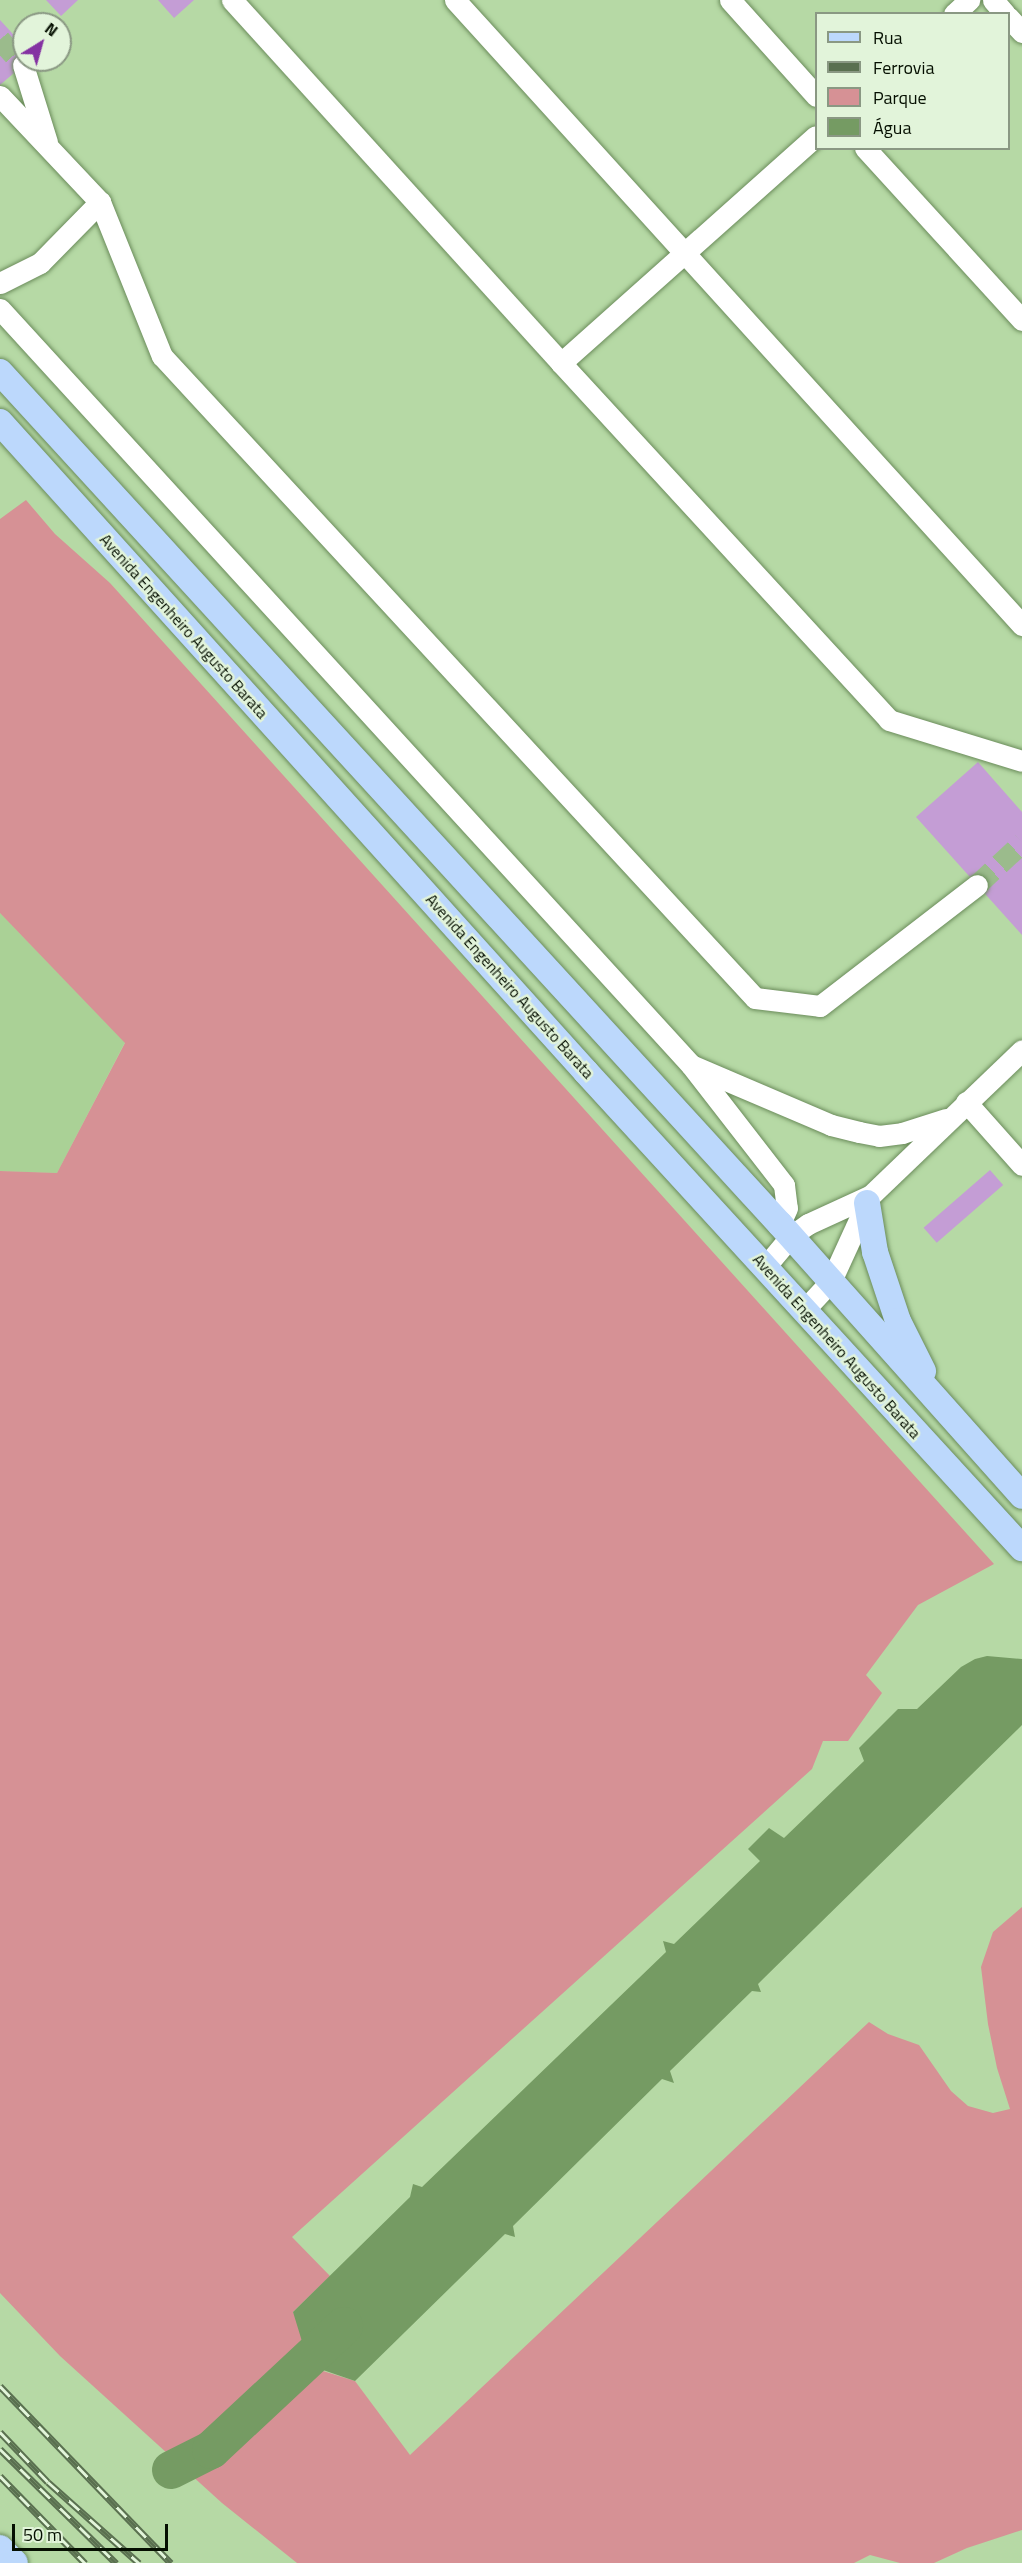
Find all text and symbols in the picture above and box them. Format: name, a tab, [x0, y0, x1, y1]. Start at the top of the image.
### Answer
north arrow	[12, 12, 72, 72]
legend	[815, 12, 1010, 150]
text: N	[40, 16, 63, 42]
text: Rua	[873, 24, 903, 51]
text: Ferrovia	[873, 54, 934, 81]
text: Parque	[873, 84, 927, 111]
text: Água	[873, 114, 911, 141]
street label: Avenida Engenheiro Augusto Barata	[96, 530, 272, 722]
street label: Avenida Engenheiro Augusto Barata	[422, 890, 598, 1082]
street label: Avenida Engenheiro Augusto Barata	[749, 1250, 925, 1442]
scale bar	[15, 2512, 171, 2550]
text: 50 m	[23, 2521, 62, 2548]

